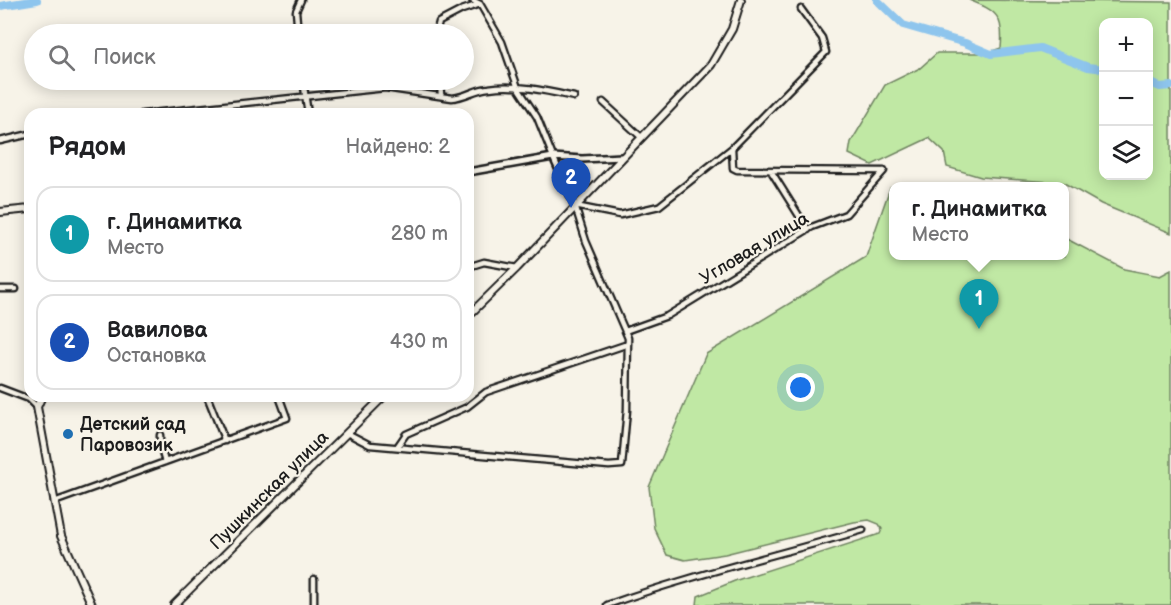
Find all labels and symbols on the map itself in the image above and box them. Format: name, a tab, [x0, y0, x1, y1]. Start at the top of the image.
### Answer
pin: 2	[552, 158, 590, 208]
street label: Угловая улица	[696, 208, 813, 289]
pin: 1	[960, 280, 998, 329]
your location	[786, 373, 815, 402]
place label: Детский сад Паровозик	[80, 414, 186, 456]
marker: Детский сад Паровозик	[61, 427, 75, 441]
street label: Пушкинская улица	[206, 427, 333, 554]

